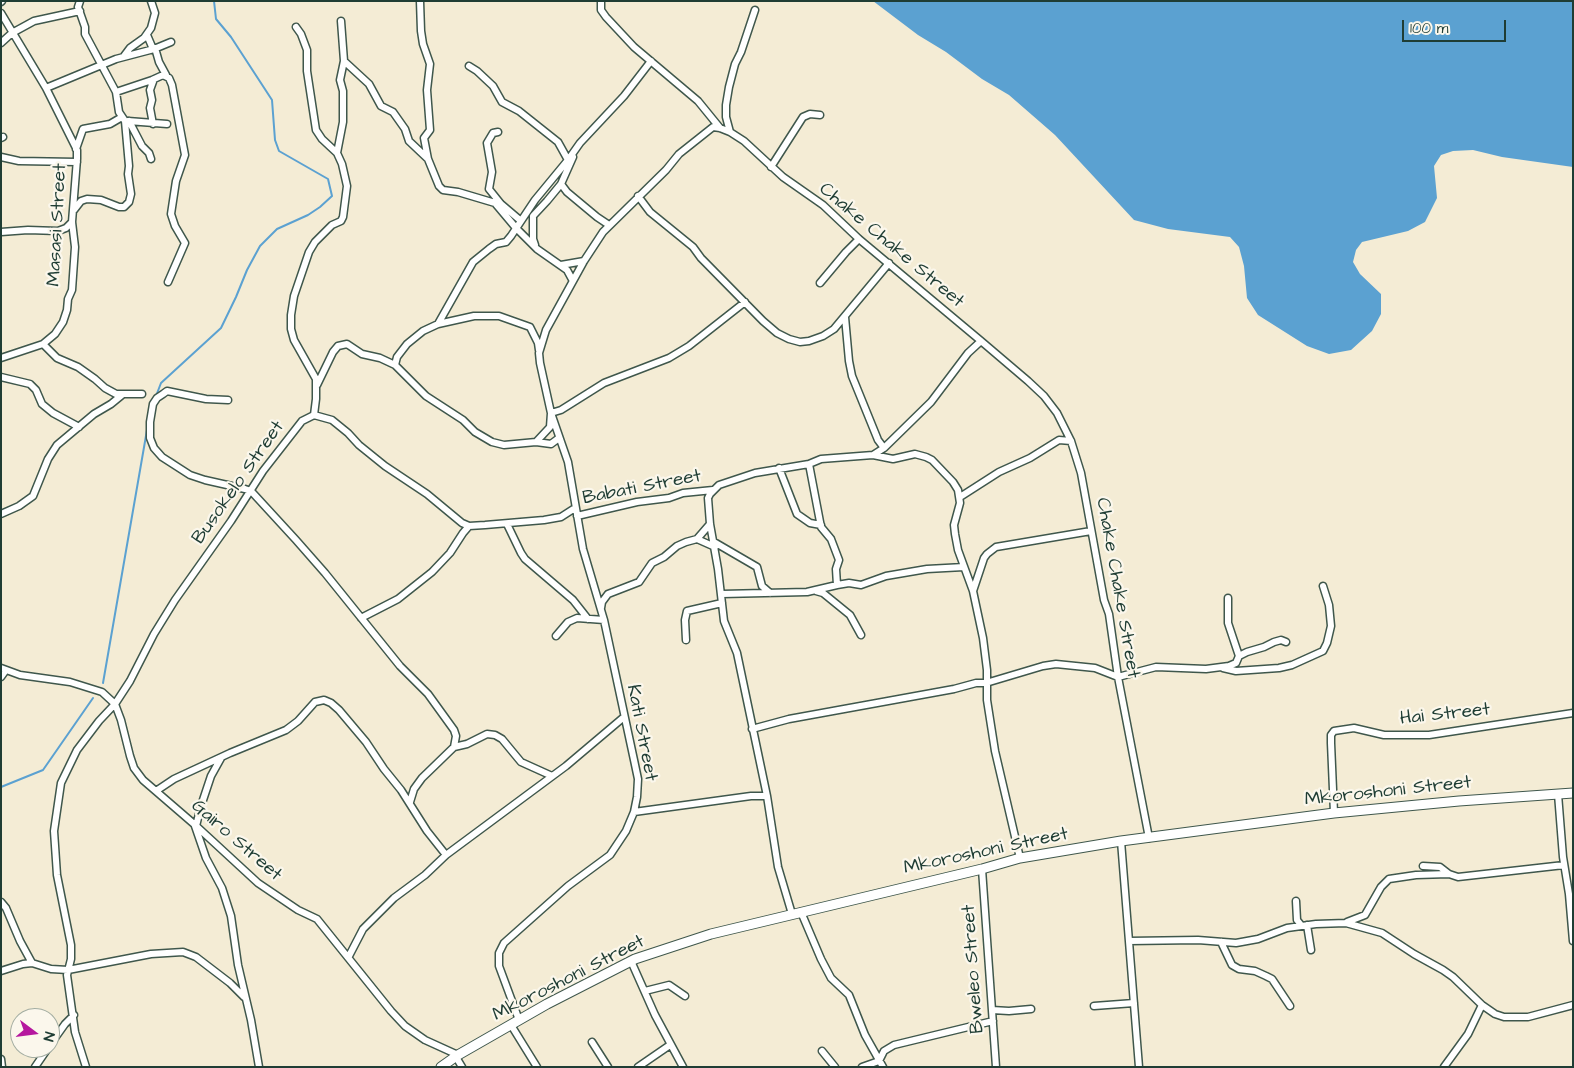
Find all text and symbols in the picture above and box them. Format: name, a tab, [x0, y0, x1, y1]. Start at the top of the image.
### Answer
scale bar	[1404, 10, 1508, 42]
text: 100 m	[1410, 18, 1449, 39]
street label: Masasi Street	[43, 163, 73, 287]
street label: Chake Chake Street	[814, 179, 968, 313]
street label: Busokelo Street	[188, 417, 290, 549]
street label: Babati Street	[581, 465, 703, 511]
street label: Chake Chake Street	[1090, 496, 1144, 680]
street label: Kati Street	[620, 683, 662, 783]
street label: Hai Street	[1399, 699, 1491, 731]
street label: Mkoroshoni Street	[1304, 772, 1472, 812]
street label: Gairo Street	[186, 795, 286, 887]
street label: Mkoroshoni Street	[902, 823, 1070, 881]
street label: Bweleo Street	[958, 904, 990, 1034]
street label: Mkoroshoni Street	[489, 931, 649, 1027]
north arrow	[10, 1008, 60, 1058]
text: N	[38, 1030, 59, 1043]

